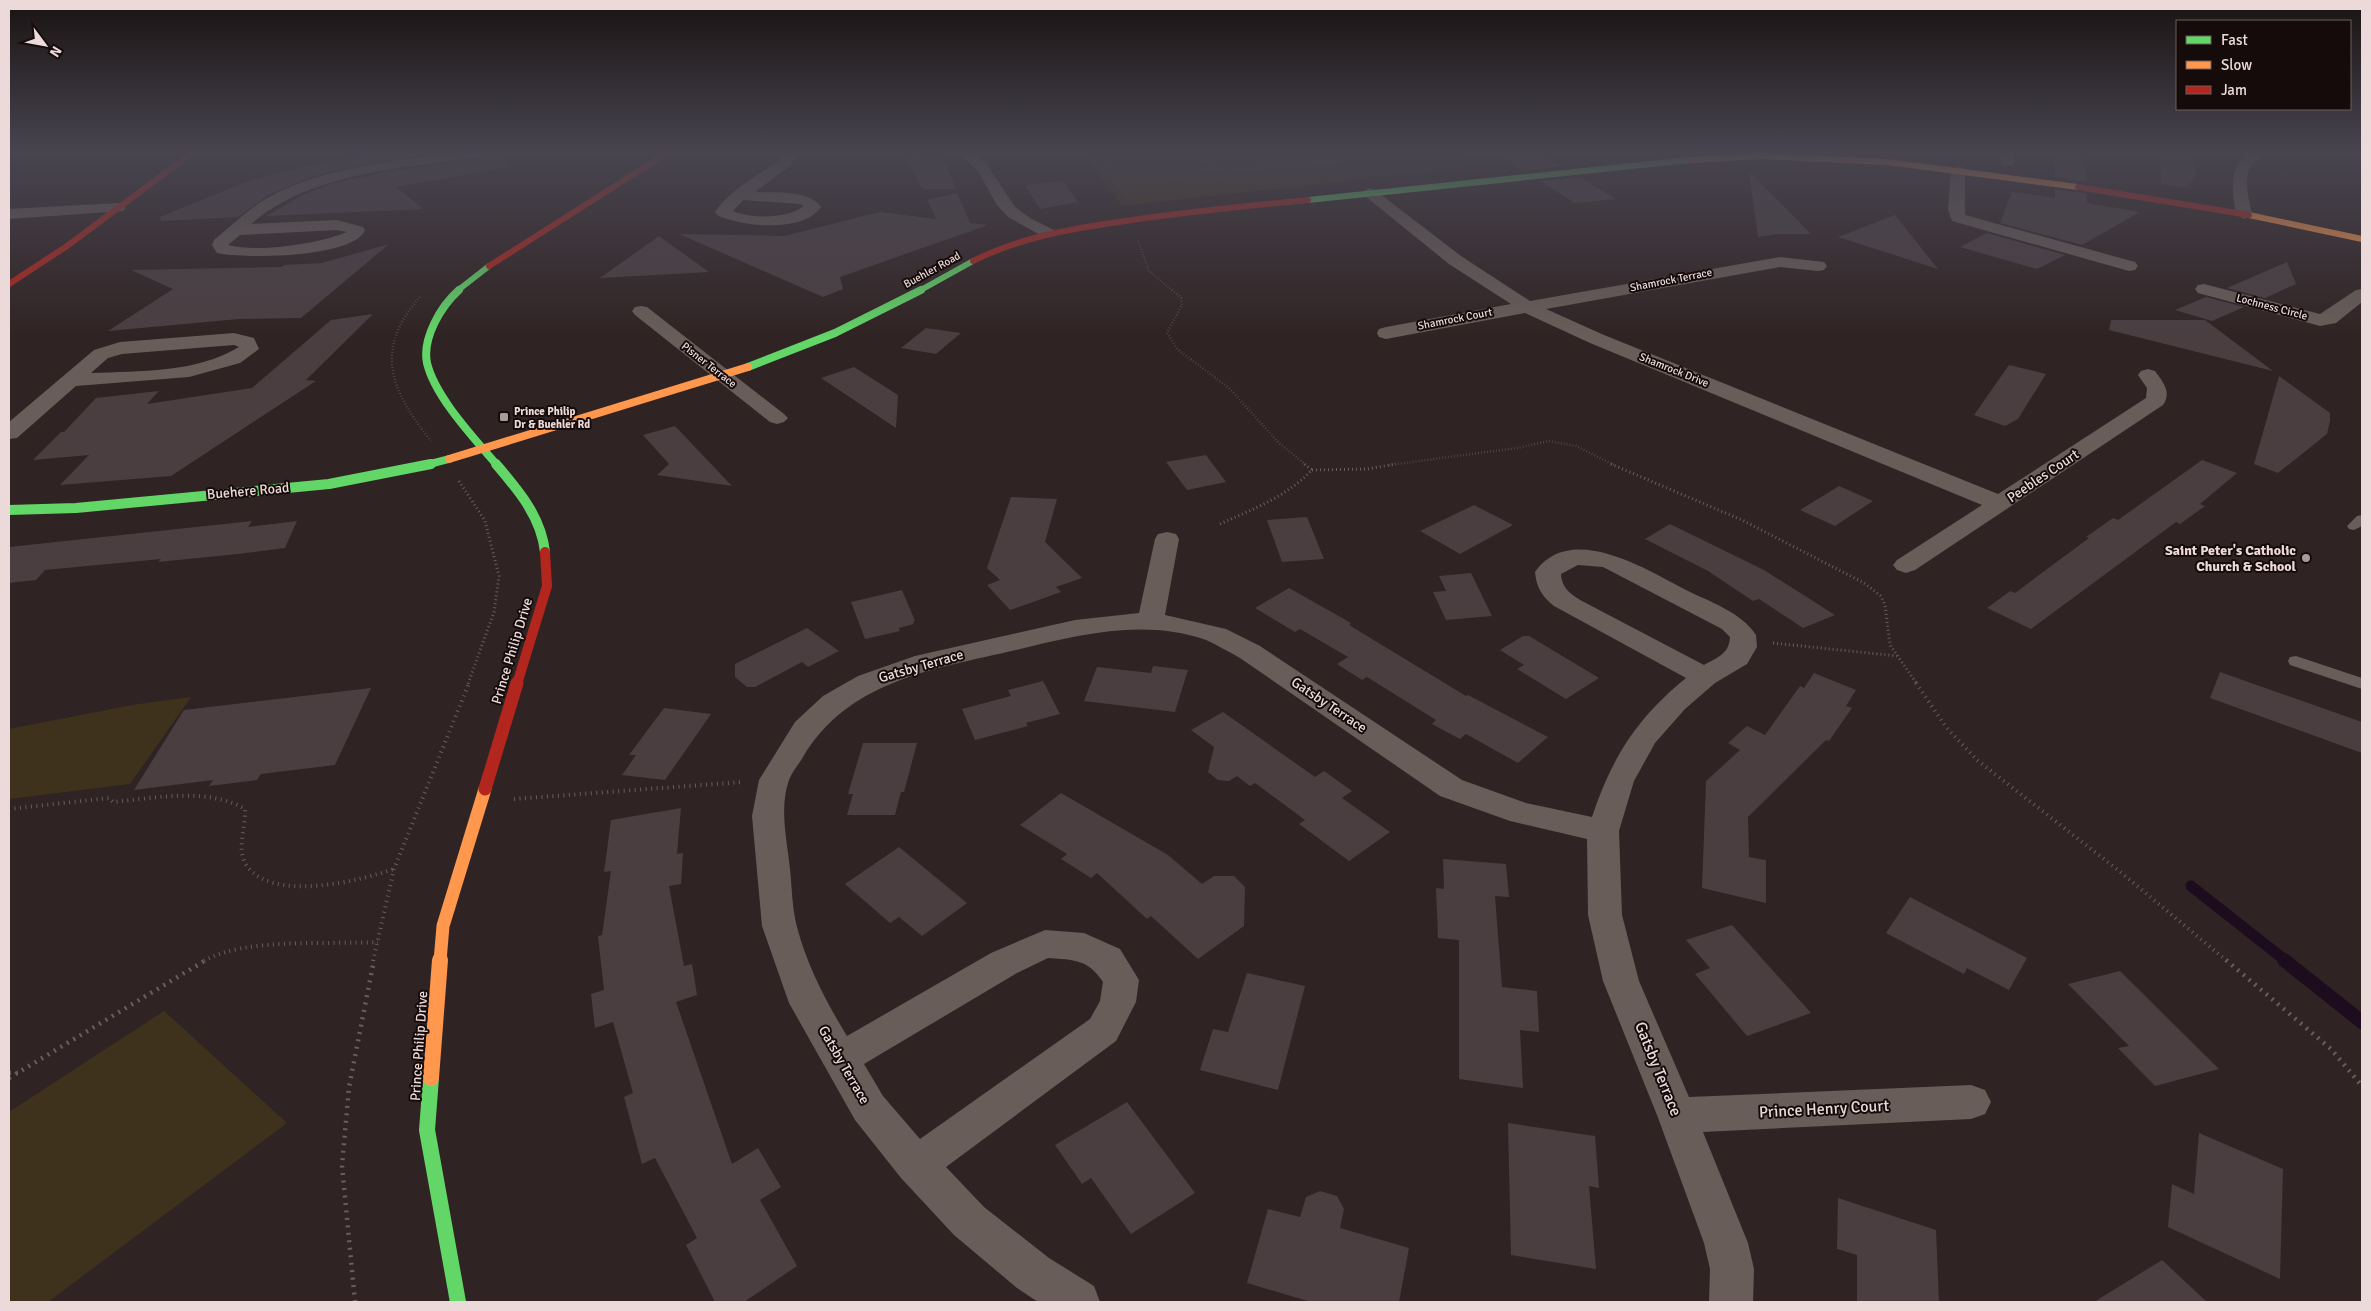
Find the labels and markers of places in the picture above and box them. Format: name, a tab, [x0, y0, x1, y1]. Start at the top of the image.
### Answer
place label: Prince Philip Dr & Buehler Rd	[514, 405, 590, 431]
marker: Prince Philip Dr & Buehler Rd	[498, 411, 510, 423]
place label: Saint Peter's Catholic Church & School	[2165, 542, 2297, 575]
marker: Saint Peter's Catholic Church & School	[2300, 552, 2312, 564]

